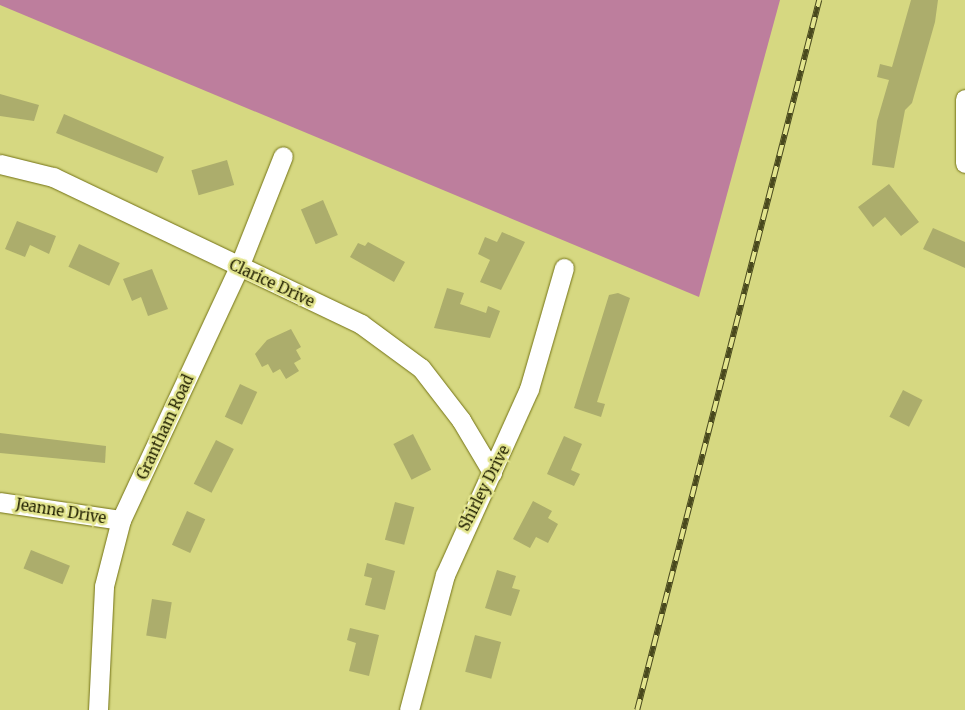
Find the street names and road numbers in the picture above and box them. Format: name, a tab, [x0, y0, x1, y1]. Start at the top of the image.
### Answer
street label: Clarice Drive	[227, 255, 317, 311]
street label: Grantham Road	[133, 372, 197, 482]
street label: Shirley Drive	[455, 442, 513, 534]
street label: Jeanne Drive	[15, 495, 107, 527]

